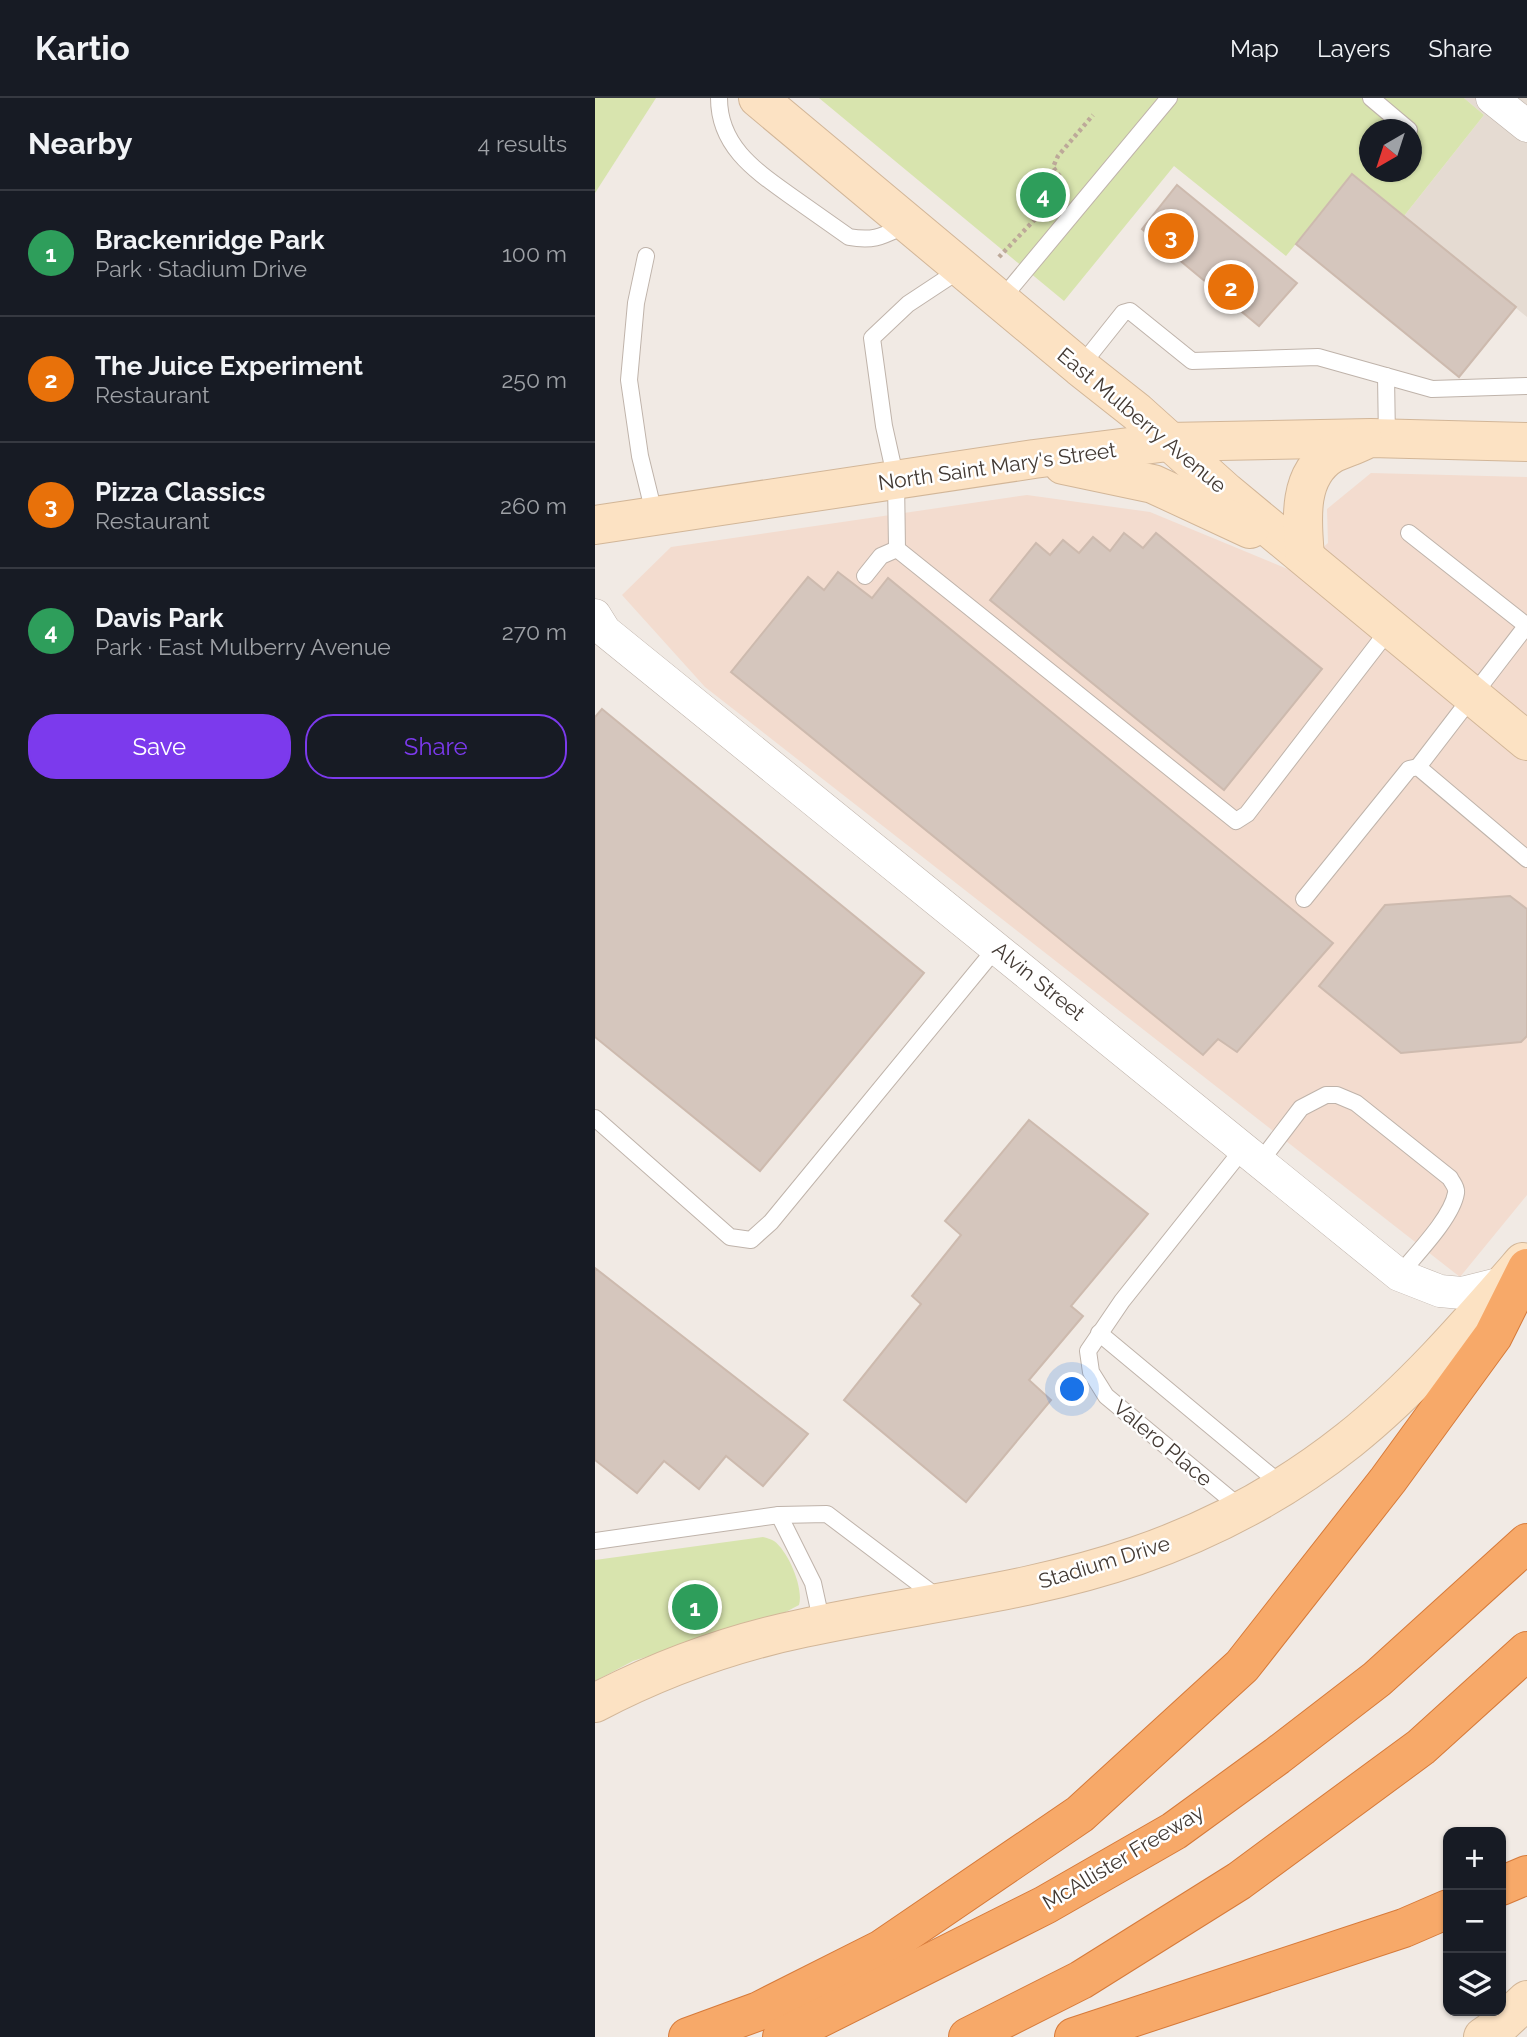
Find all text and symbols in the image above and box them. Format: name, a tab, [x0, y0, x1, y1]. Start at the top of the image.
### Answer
text: Kartio	[35, 29, 130, 68]
text: Map	[1230, 34, 1279, 63]
text: Layers	[1317, 34, 1390, 63]
text: Share	[1428, 34, 1492, 63]
north arrow	[1359, 119, 1422, 182]
text: Nearby	[28, 126, 132, 161]
text: 4 results	[478, 130, 567, 157]
pin: 4	[1020, 169, 1066, 221]
pin: 3	[1148, 210, 1194, 262]
text: Brackenridge Park	[95, 225, 325, 255]
text: 1	[45, 240, 57, 267]
text: 100 m	[502, 240, 567, 267]
text: Park · Stadium Drive	[95, 255, 307, 282]
pin: 2	[1208, 261, 1254, 313]
street label: East Mulberry Avenue	[1053, 342, 1231, 498]
text: The Juice Experiment	[95, 351, 363, 381]
text: 2	[45, 366, 57, 393]
text: 250 m	[501, 366, 567, 393]
text: Restaurant	[95, 381, 210, 408]
street label: North Saint Mary's Street	[876, 437, 1118, 495]
text: Pizza Classics	[95, 477, 265, 507]
text: 3	[45, 492, 57, 519]
text: 260 m	[500, 492, 567, 519]
text: Restaurant	[95, 507, 210, 534]
text: Davis Park	[95, 603, 223, 633]
text: 4	[44, 618, 58, 645]
text: 270 m	[502, 618, 567, 645]
text: Park · East Mulberry Avenue	[95, 633, 391, 660]
button: Save	[28, 714, 291, 779]
button: Share	[305, 714, 567, 779]
street label: Alvin Street	[988, 936, 1090, 1026]
your location	[1055, 1372, 1089, 1406]
street label: Valero Place	[1108, 1394, 1218, 1492]
street label: Stadium Drive	[1035, 1530, 1173, 1594]
pin: 1	[672, 1581, 718, 1633]
street label: McAllister Freeway	[1038, 1799, 1208, 1915]
map controls	[1443, 1827, 1506, 2016]
button: +	[1443, 1827, 1506, 1890]
button: −	[1443, 1890, 1506, 1953]
button: layers	[1443, 1953, 1506, 2016]

